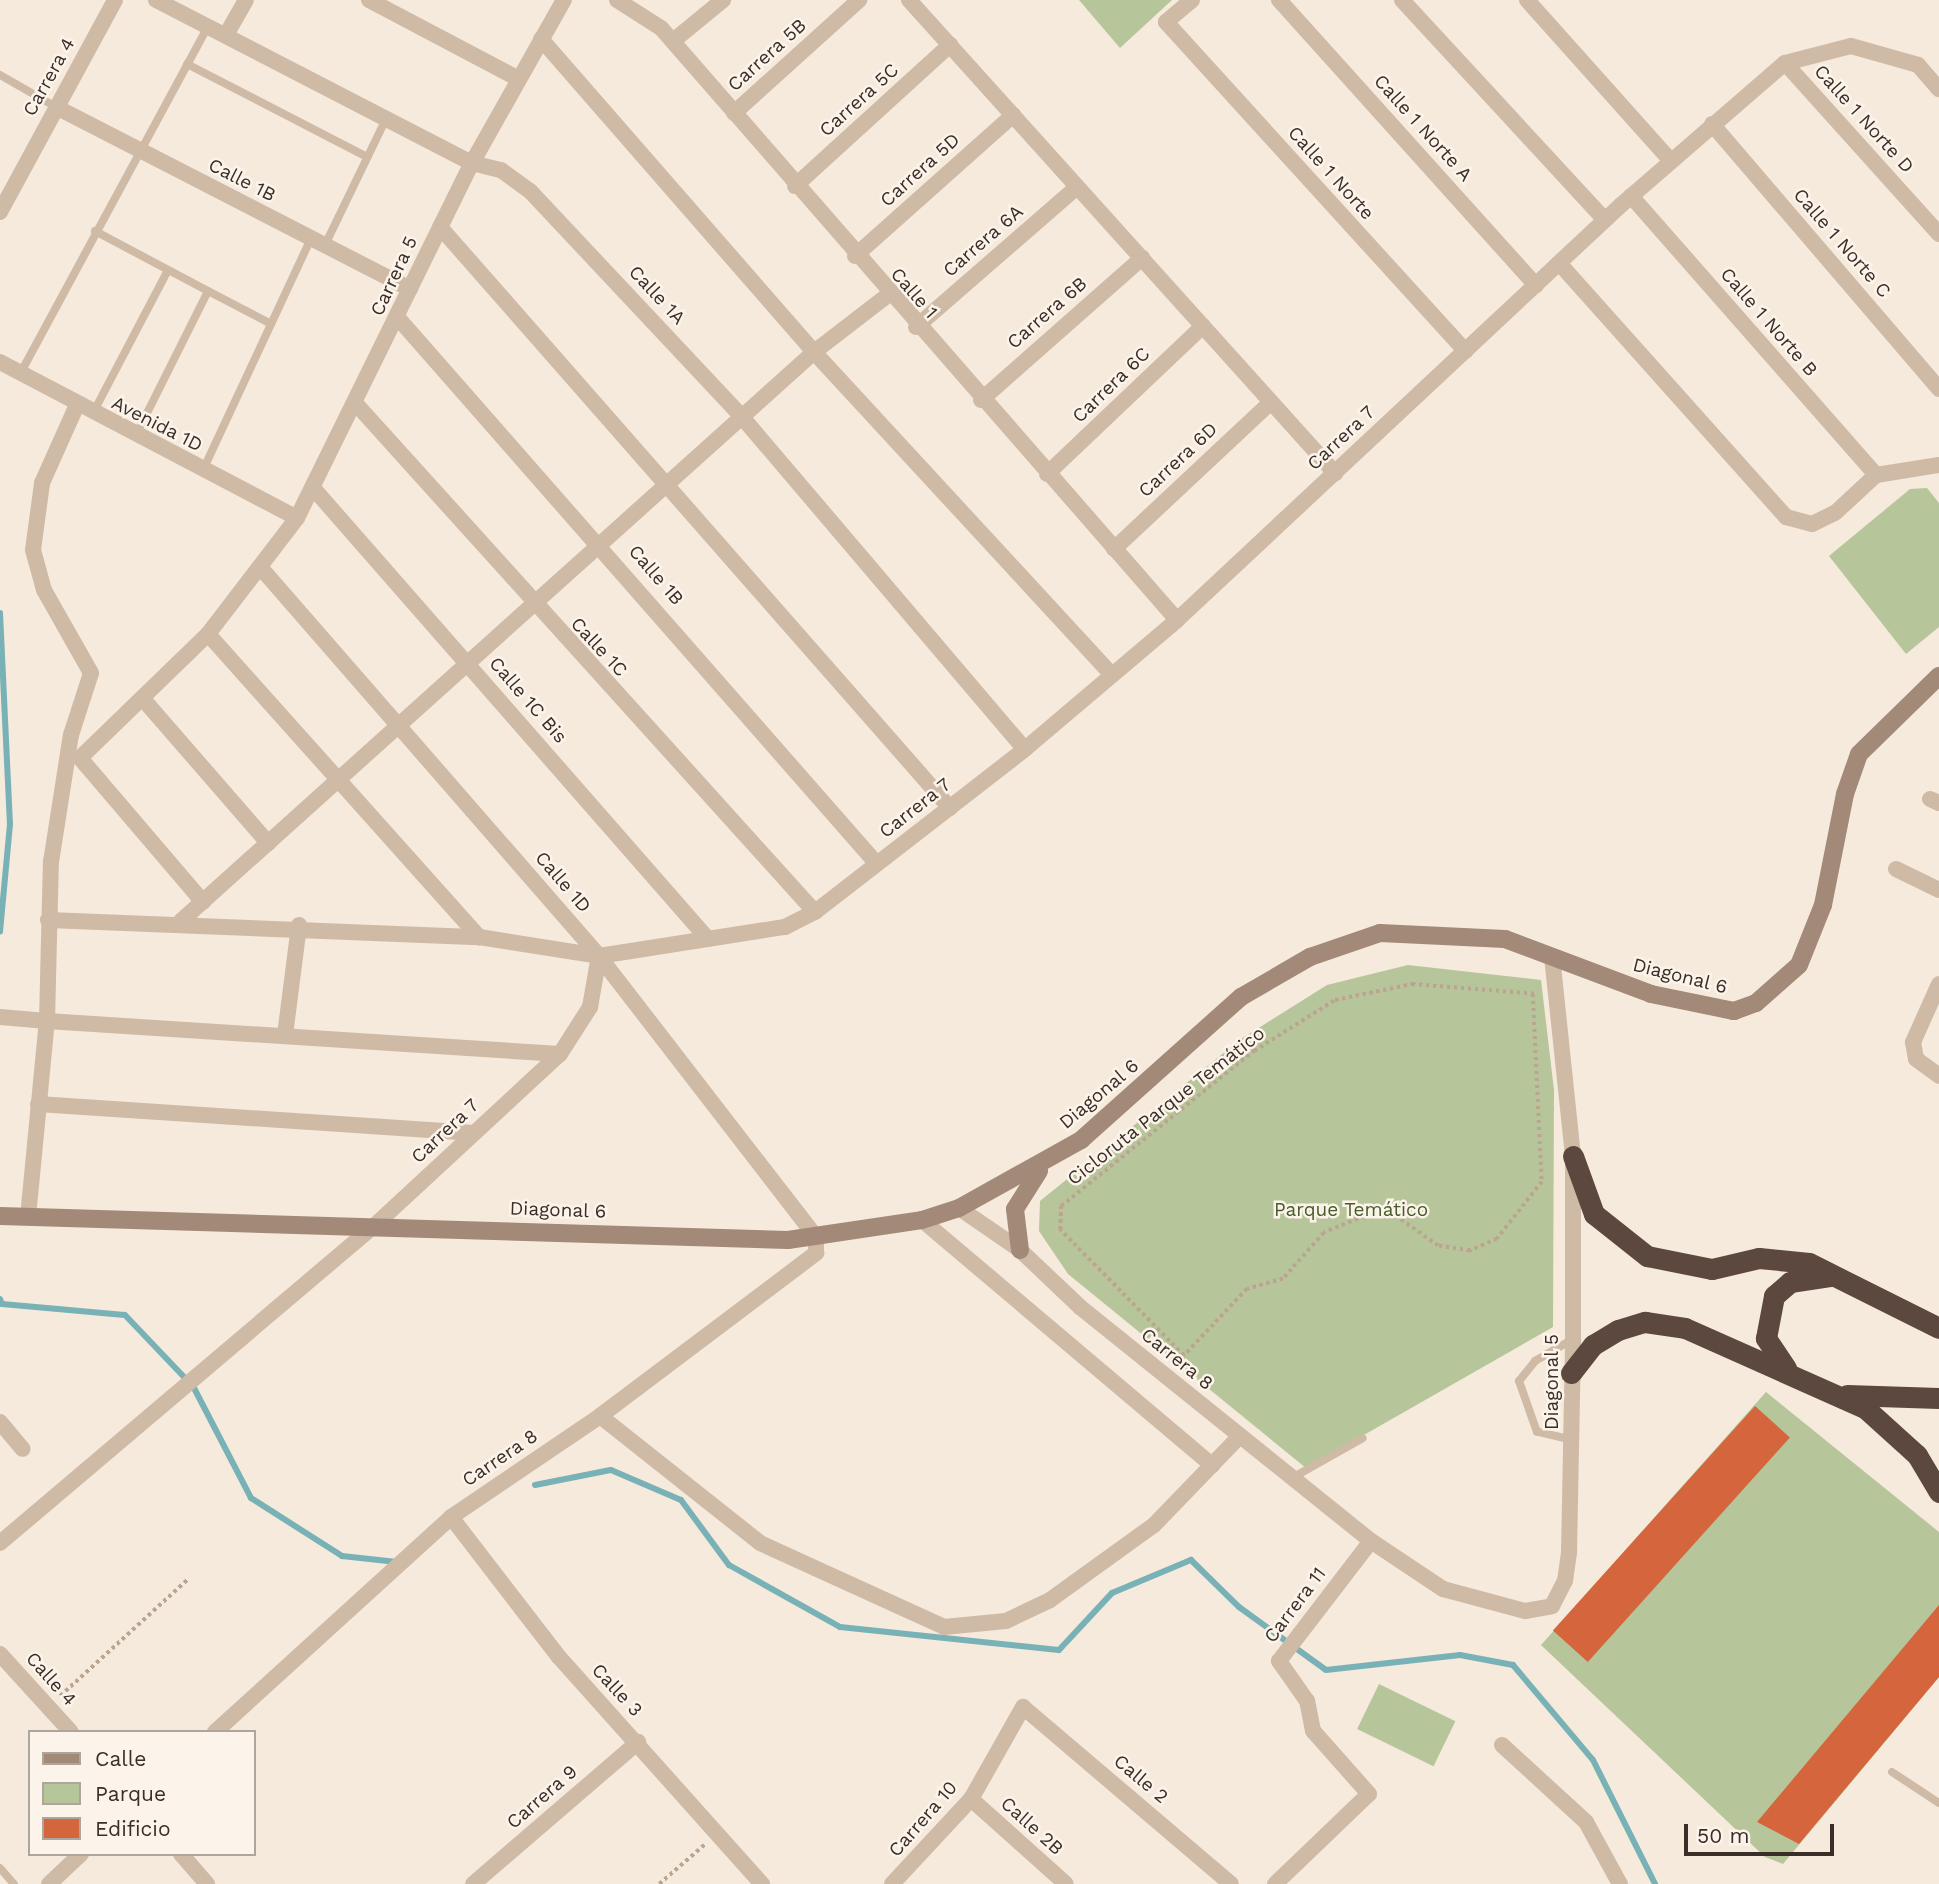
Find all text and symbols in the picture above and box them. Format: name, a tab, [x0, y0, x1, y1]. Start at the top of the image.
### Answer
street label: Carrera 5B	[723, 14, 811, 96]
street label: Carrera 4	[18, 34, 80, 120]
street label: Carrera 5C	[815, 58, 903, 142]
street label: Calle 1 Norte D	[1809, 60, 1919, 178]
street label: Calle 1 Norte A	[1369, 69, 1477, 187]
street label: Calle 1 Norte	[1283, 122, 1379, 224]
street label: Carrera 5D	[875, 128, 965, 212]
street label: Calle 1B	[204, 153, 280, 207]
street label: Calle 1 Norte C	[1788, 184, 1896, 302]
street label: Carrera 6A	[938, 200, 1028, 282]
street label: Carrera 5	[366, 232, 422, 320]
street label: Calle 1A	[624, 261, 690, 329]
street label: Calle 1	[886, 263, 942, 323]
street label: Calle 1 Norte B	[1715, 263, 1823, 381]
street label: Carrera 6B	[1002, 272, 1092, 354]
street label: Carrera 6C	[1067, 342, 1155, 428]
street label: Avenida 1D	[107, 391, 207, 457]
street label: Carrera 7	[1302, 401, 1380, 475]
street label: Carrera 6D	[1134, 418, 1222, 502]
street label: Calle 1B	[624, 540, 688, 610]
street label: Calle 1C	[566, 612, 632, 682]
street label: Calle 1C Bis	[484, 652, 572, 748]
street label: Carrera 7	[874, 773, 956, 843]
street label: Calle 1D	[530, 847, 596, 917]
street label: Diagonal 6	[1630, 953, 1730, 999]
street label: Cicloruta Parque Temático	[1062, 1021, 1270, 1191]
street label: Diagonal 6	[1054, 1054, 1144, 1134]
street label: Carrera 7	[406, 1094, 484, 1168]
street label: Diagonal 6	[509, 1197, 607, 1223]
park label: Parque Temático	[1274, 1199, 1428, 1221]
street label: Carrera 8	[1136, 1323, 1218, 1395]
street label: Diagonal 5	[1541, 1334, 1563, 1430]
street label: Carrera 8	[458, 1424, 542, 1492]
street label: Carrera 11	[1259, 1562, 1331, 1648]
street label: Calle 4	[21, 1647, 81, 1711]
street label: Calle 3	[587, 1659, 647, 1721]
legend	[28, 1730, 256, 1856]
text: Calle	[95, 1746, 146, 1771]
street label: Calle 2	[1109, 1750, 1173, 1808]
street label: Carrera 9	[502, 1760, 582, 1834]
street label: Carrera 10	[884, 1776, 962, 1862]
text: Parque	[95, 1781, 166, 1806]
street label: Calle 2B	[996, 1792, 1068, 1860]
scale bar	[1687, 1811, 1838, 1855]
text: Edificio	[95, 1816, 171, 1841]
text: 50 m	[1697, 1823, 1749, 1848]

